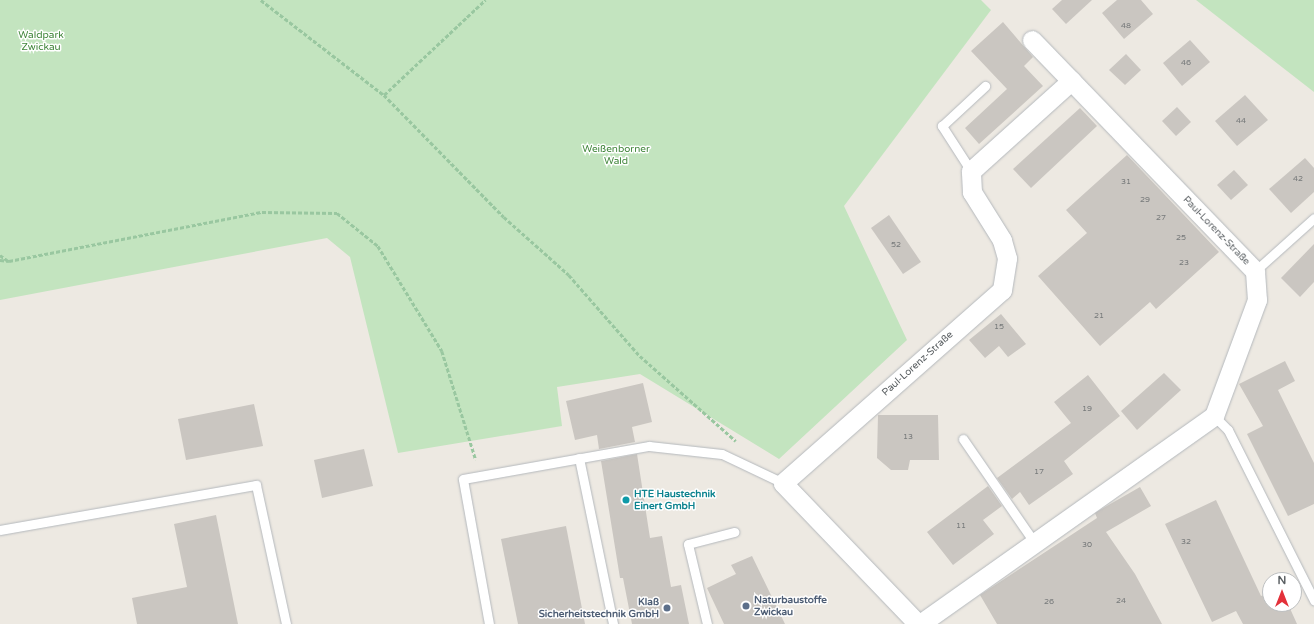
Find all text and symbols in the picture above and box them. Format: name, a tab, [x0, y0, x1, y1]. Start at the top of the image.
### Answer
house number: 48	[1121, 21, 1131, 31]
park label: Waldpark Zwickau	[18, 29, 64, 52]
house number: 46	[1181, 58, 1191, 68]
house number: 44	[1236, 116, 1246, 126]
park label: Weißenborner Wald	[582, 143, 650, 166]
house number: 42	[1293, 174, 1303, 184]
house number: 31	[1121, 177, 1131, 187]
street label: Paul-Lorenz-Straße	[1180, 194, 1252, 268]
house number: 29	[1140, 195, 1150, 205]
house number: 27	[1156, 213, 1166, 223]
house number: 25	[1176, 233, 1186, 243]
house number: 52	[891, 240, 901, 250]
house number: 23	[1179, 258, 1189, 268]
house number: 21	[1094, 311, 1104, 321]
house number: 15	[994, 322, 1004, 332]
street label: Paul-Lorenz-Straße	[880, 329, 956, 399]
house number: 19	[1082, 404, 1092, 414]
house number: 13	[903, 432, 913, 442]
house number: 17	[1034, 467, 1044, 477]
place label: HTE Haustechnik Einert GmbH	[634, 488, 715, 512]
marker: HTE Haustechnik Einert GmbH	[621, 495, 631, 505]
house number: 11	[956, 521, 966, 531]
house number: 32	[1181, 537, 1191, 547]
house number: 30	[1082, 540, 1092, 550]
north arrow	[1262, 572, 1302, 612]
text: N	[1278, 574, 1286, 587]
place label: Naturbaustoffe Zwickau	[754, 594, 827, 618]
place label: Klaß Sicherheitstechnik GmbH	[539, 596, 659, 620]
house number: 24	[1116, 596, 1126, 606]
house number: 26	[1044, 597, 1054, 607]
marker: Naturbaustoffe Zwickau	[741, 601, 751, 611]
marker: Klaß Sicherheitstechnik GmbH	[662, 603, 672, 613]

